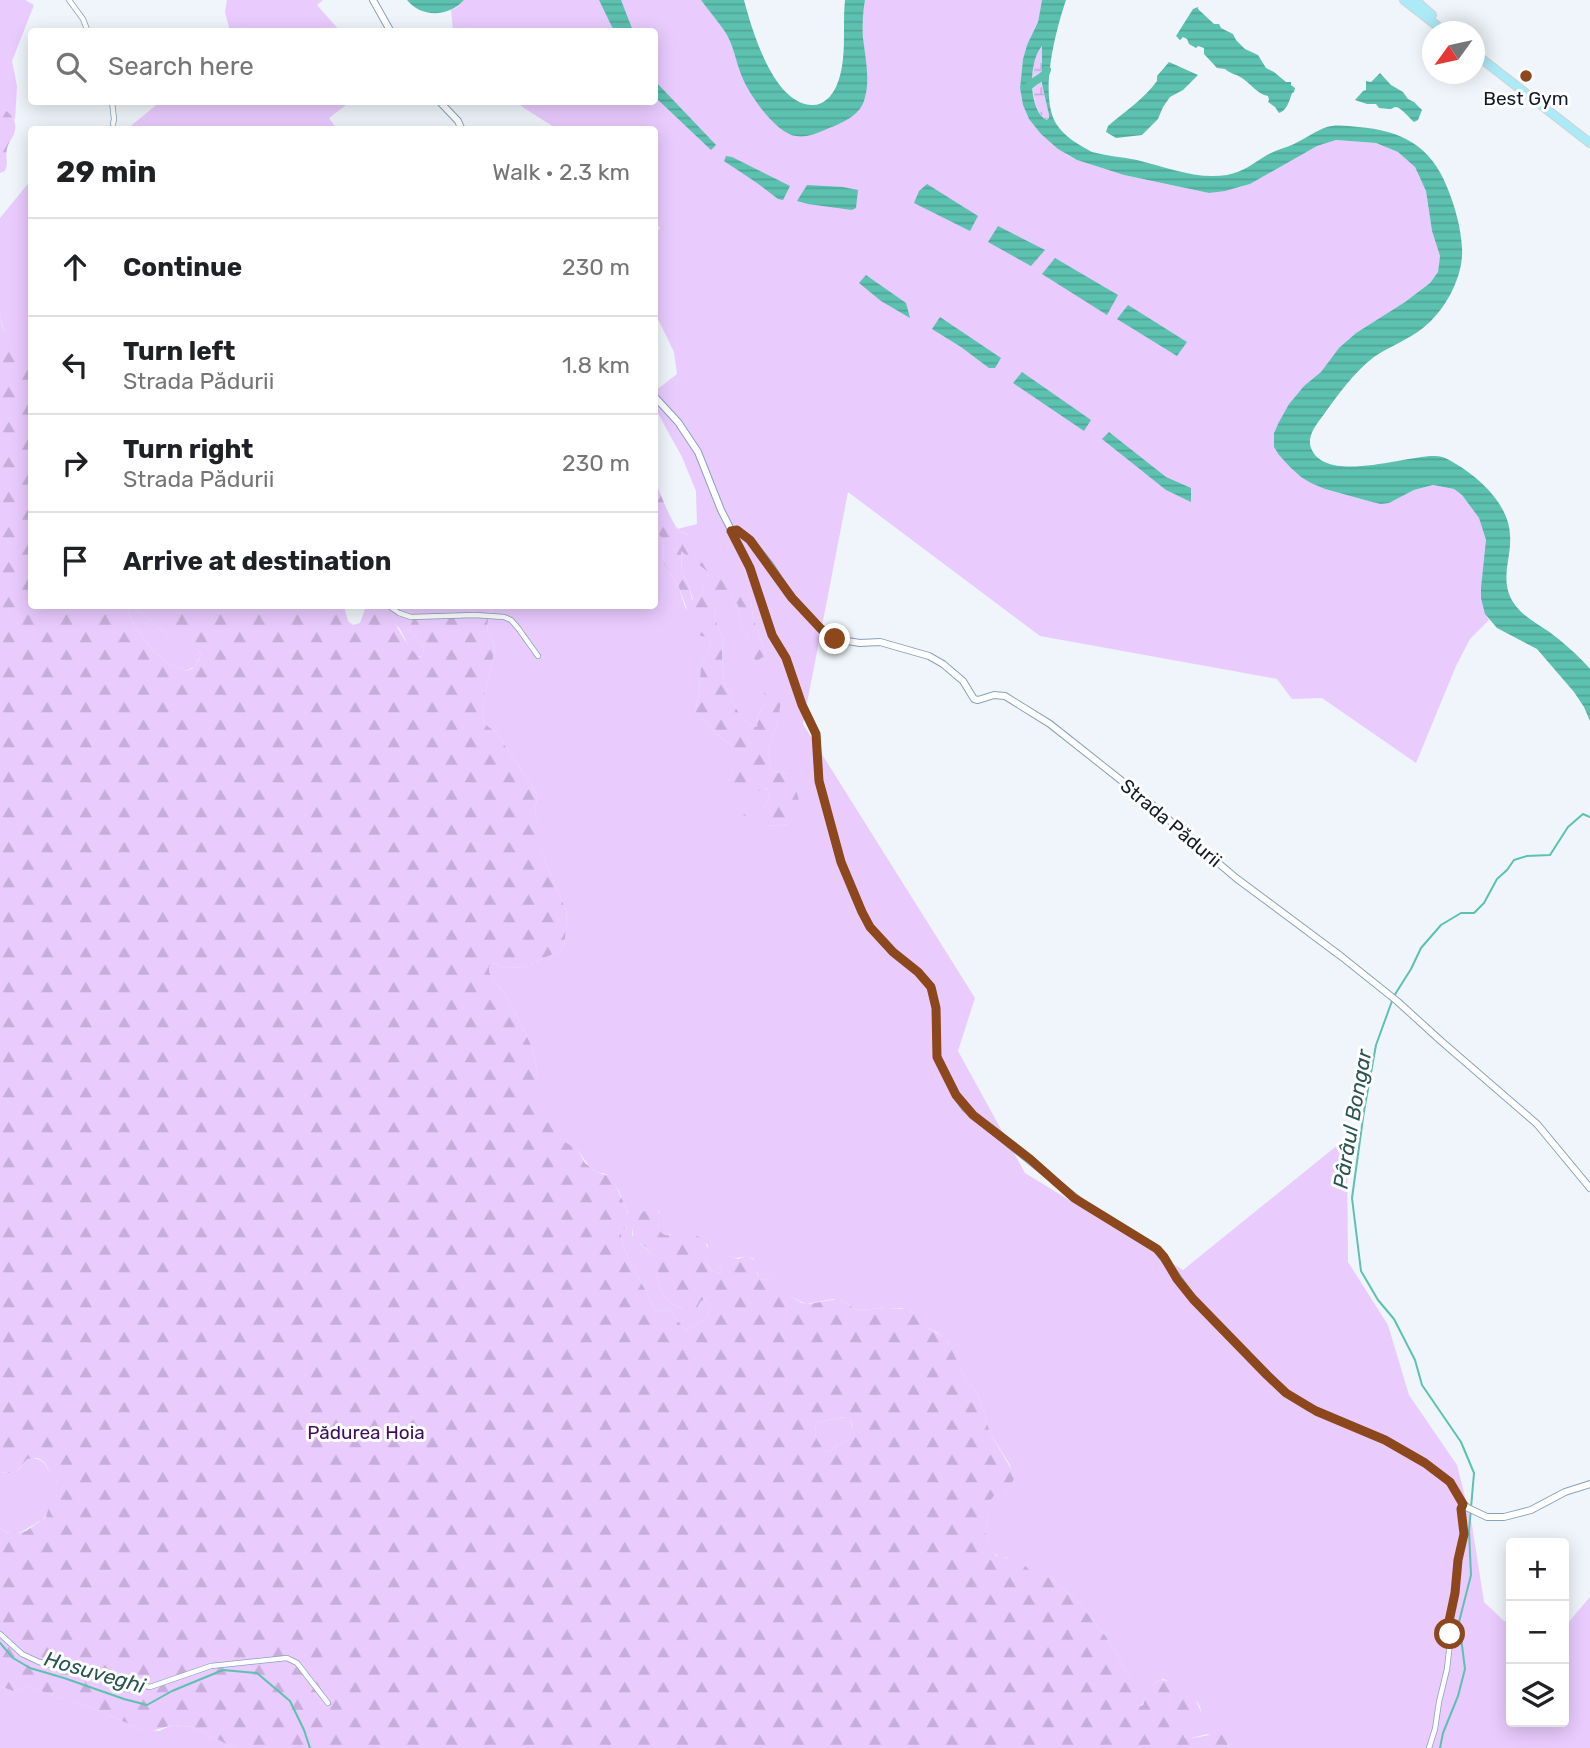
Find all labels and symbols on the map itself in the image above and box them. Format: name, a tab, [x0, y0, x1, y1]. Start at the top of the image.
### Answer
north arrow	[1422, 21, 1485, 84]
marker: Best Gym	[1518, 68, 1534, 84]
place label: Best Gym	[1483, 87, 1569, 110]
route end	[819, 623, 850, 654]
street label: Strada Pădurii	[1116, 774, 1226, 872]
water label: Pârâul Bongar	[1327, 1047, 1377, 1191]
park label: Pădurea Hoia	[307, 1421, 425, 1444]
route start	[1434, 1618, 1465, 1649]
water label: Hosuveghi	[42, 1646, 149, 1699]

